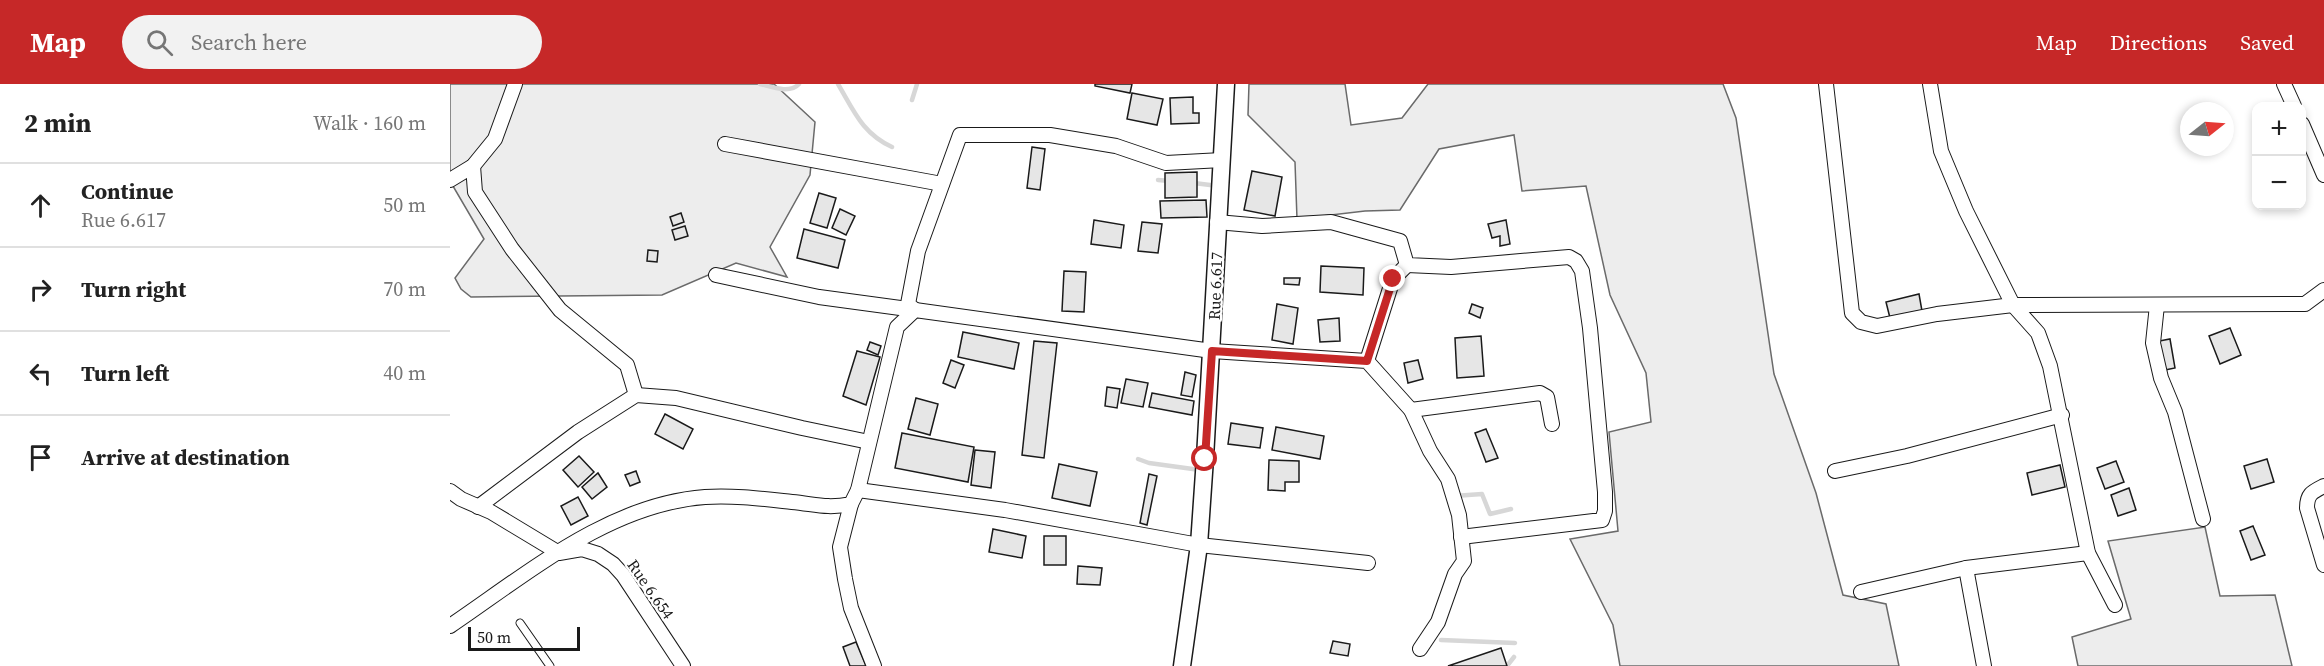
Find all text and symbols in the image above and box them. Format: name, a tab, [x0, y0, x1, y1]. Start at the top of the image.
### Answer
search box	[122, 15, 542, 69]
text: Map	[30, 23, 86, 61]
icon: search	[143, 26, 176, 59]
text: Search here	[191, 27, 307, 57]
text: Map	[2036, 28, 2077, 57]
text: Directions	[2110, 28, 2207, 57]
text: Saved	[2240, 28, 2294, 57]
north arrow	[2180, 102, 2234, 156]
map controls	[2252, 102, 2306, 210]
button: +	[2252, 102, 2306, 156]
text: 2 min	[24, 105, 91, 141]
text: Walk · 160 m	[313, 109, 426, 137]
button: −	[2252, 156, 2306, 210]
text: Continue	[81, 176, 174, 206]
icon: ahead	[24, 189, 57, 222]
text: 50 m	[383, 191, 426, 219]
text: Rue 6.617	[81, 206, 166, 234]
street label: Rue 6.617	[1203, 252, 1227, 320]
route end	[1379, 265, 1405, 291]
icon: right	[24, 273, 57, 306]
text: Turn right	[81, 274, 186, 304]
text: 70 m	[383, 275, 426, 303]
icon: left	[24, 357, 57, 390]
text: Turn left	[81, 358, 169, 388]
text: 40 m	[383, 359, 426, 387]
icon: arrive	[24, 441, 57, 474]
text: Arrive at destination	[81, 442, 290, 472]
route start	[1191, 445, 1217, 471]
street label: Rue 6.654	[622, 555, 680, 623]
scale bar	[468, 624, 580, 652]
text: 50 m	[477, 626, 511, 648]

